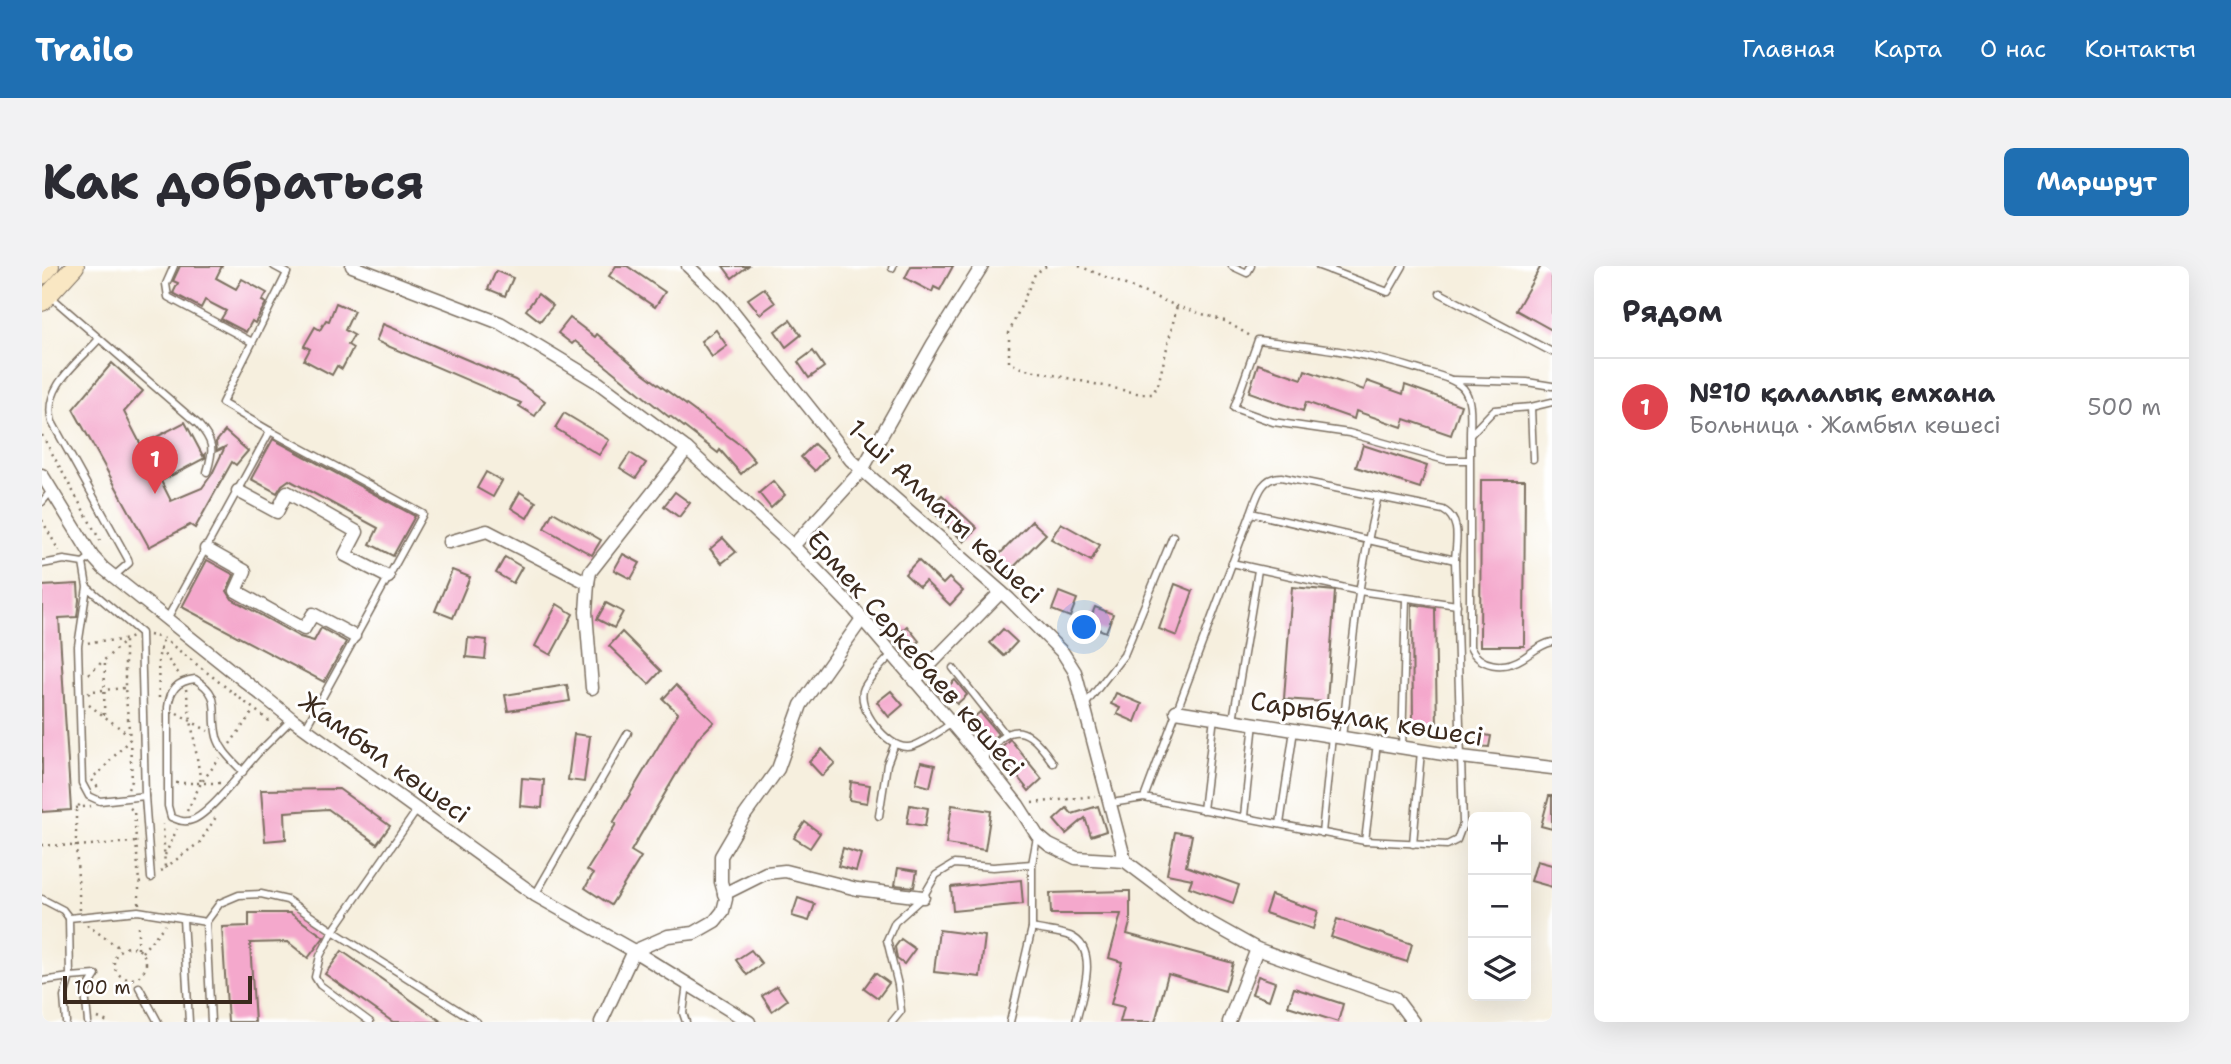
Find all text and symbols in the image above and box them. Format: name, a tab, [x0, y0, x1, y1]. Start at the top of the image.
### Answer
text: Trailo	[35, 27, 134, 72]
text: Главная	[1742, 33, 1835, 65]
text: Карта	[1873, 33, 1942, 65]
text: О нас	[1980, 33, 2046, 65]
text: Контакты	[2084, 33, 2196, 65]
button: Маршрут	[2004, 148, 2189, 216]
text: Как добраться	[42, 149, 424, 215]
text: Рядом	[1622, 291, 1722, 332]
text: №10 қалалық емхана	[1689, 375, 1995, 410]
text: 1	[1640, 392, 1650, 422]
text: 500 m	[2087, 392, 2161, 422]
text: Больница · Жамбыл көшесі	[1689, 410, 2001, 440]
street label: 1-ші Алматы көшесі	[841, 411, 1051, 611]
pin: 1	[132, 436, 178, 494]
street label: Ермек Серкебаев көшесі	[799, 523, 1033, 783]
your location	[1067, 610, 1101, 644]
street label: Сарыбұлақ көшесі	[1248, 682, 1486, 754]
street label: Жамбыл көшесі	[293, 683, 477, 831]
map controls	[1468, 812, 1531, 1001]
button: +	[1468, 812, 1531, 875]
button: −	[1468, 875, 1531, 938]
button: layers	[1468, 938, 1531, 1001]
scale bar	[63, 973, 252, 1005]
text: 100 m	[74, 975, 131, 1000]

